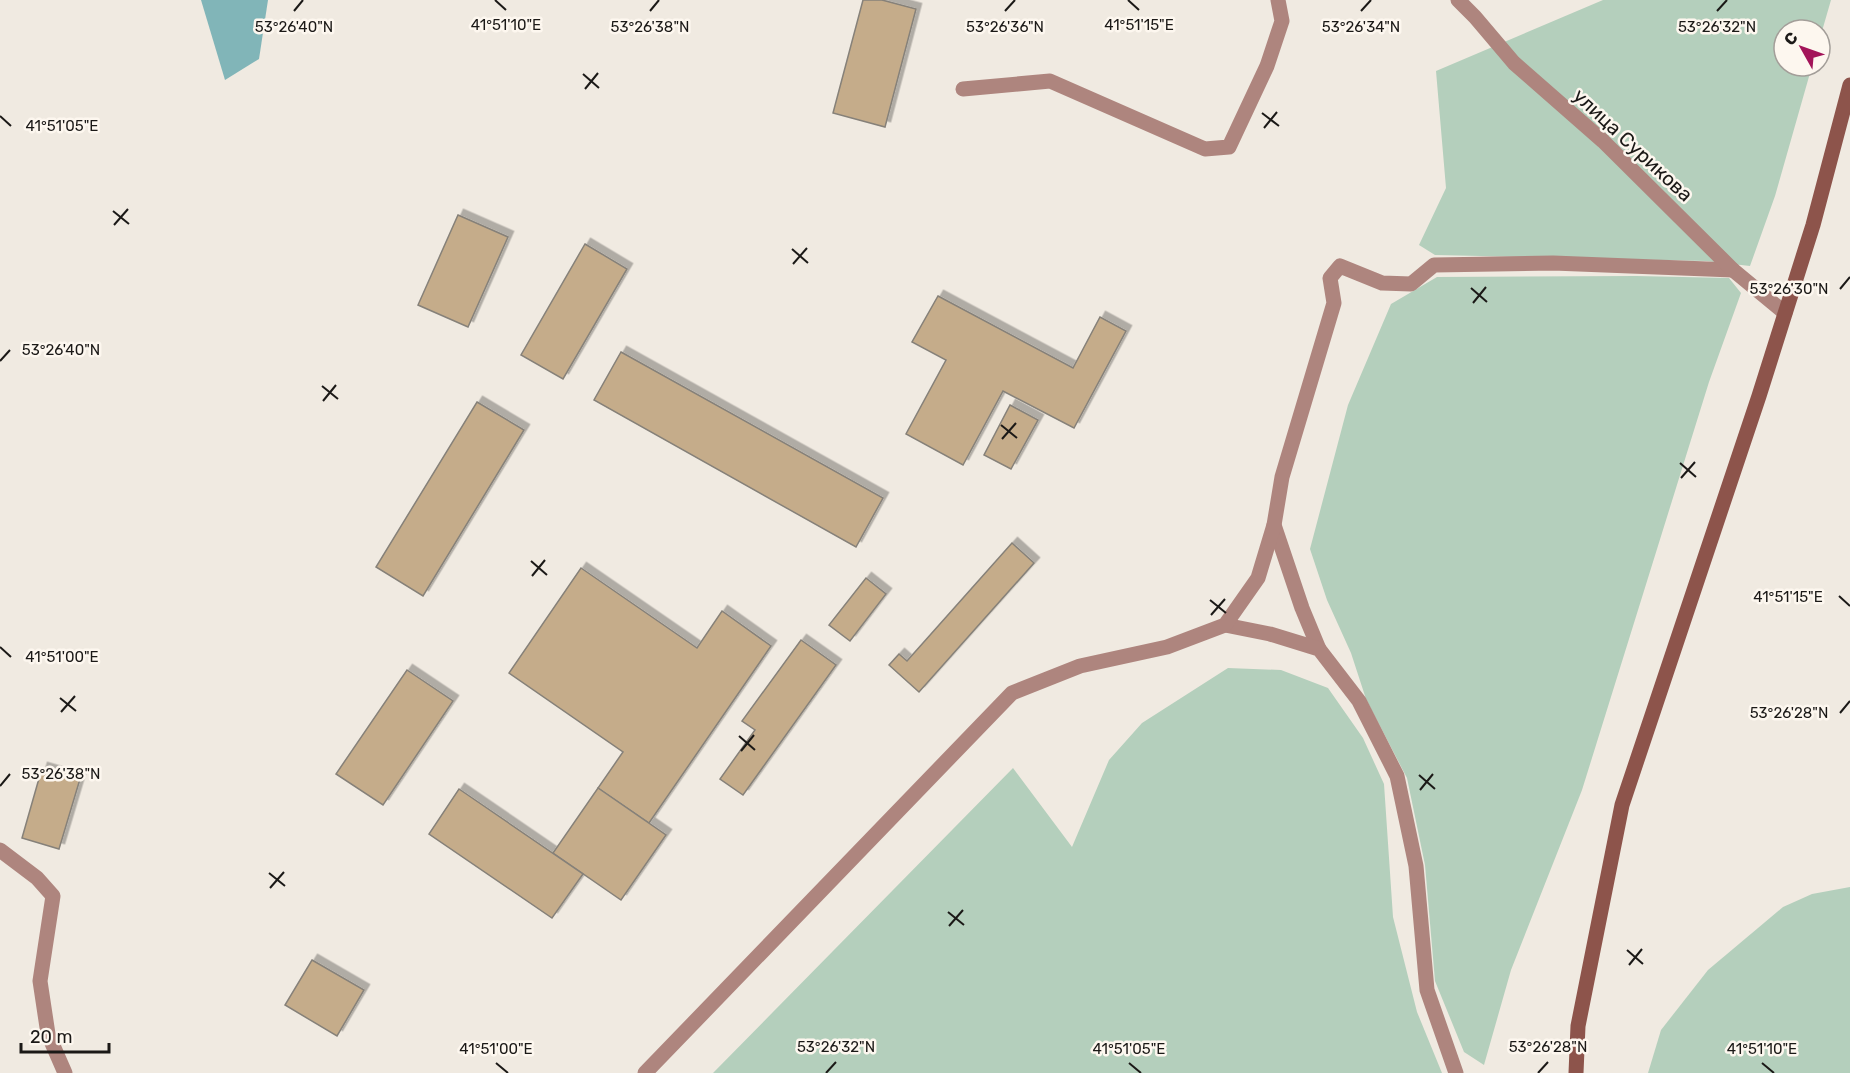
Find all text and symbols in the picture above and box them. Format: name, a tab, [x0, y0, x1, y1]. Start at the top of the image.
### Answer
text: 41°51'10"E	[471, 16, 541, 34]
text: 41°51'15"E	[1104, 16, 1174, 34]
text: 53°26'40"N	[255, 18, 333, 36]
text: 53°26'38"N	[611, 18, 689, 36]
text: 53°26'36"N	[966, 18, 1044, 36]
text: 53°26'34"N	[1322, 18, 1400, 36]
text: 53°26'32"N	[1678, 18, 1756, 36]
north arrow	[1772, 18, 1832, 78]
text: С	[1780, 28, 1802, 49]
street label: улица Сурикова	[1568, 83, 1698, 207]
text: 41°51'05"E	[26, 117, 98, 135]
text: 53°26'30"N	[1750, 280, 1828, 298]
text: 53°26'40"N	[22, 341, 100, 359]
text: 41°51'15"E	[1753, 588, 1823, 606]
text: 41°51'00"E	[25, 648, 99, 666]
text: 53°26'28"N	[1750, 704, 1828, 722]
text: 53°26'38"N	[22, 765, 100, 783]
scale bar	[21, 1016, 110, 1054]
text: 20 m	[30, 1026, 72, 1048]
text: 53°26'32"N	[797, 1038, 875, 1056]
text: 53°26'28"N	[1509, 1038, 1587, 1056]
text: 41°51'00"E	[459, 1040, 533, 1058]
text: 41°51'05"E	[1093, 1040, 1165, 1058]
text: 41°51'10"E	[1727, 1040, 1797, 1058]

